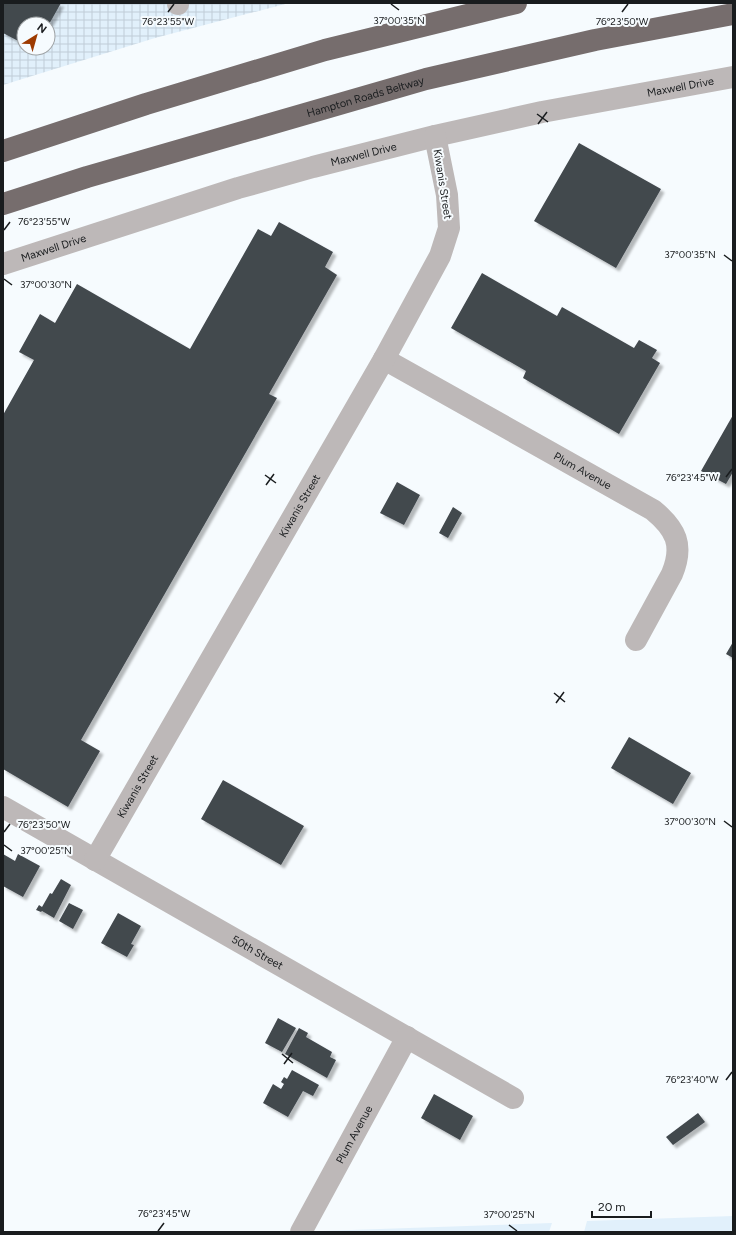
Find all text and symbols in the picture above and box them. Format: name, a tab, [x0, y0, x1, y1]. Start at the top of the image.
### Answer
text: 37°00'35"N	[373, 14, 425, 27]
text: 76°23'55"W	[142, 15, 194, 28]
text: 76°23'50"W	[596, 15, 649, 28]
north arrow	[16, 16, 56, 56]
text: N	[34, 21, 49, 36]
street label: Hampton Roads Beltway	[305, 74, 426, 120]
street label: Maxwell Drive	[646, 75, 715, 100]
street label: Maxwell Drive	[329, 140, 398, 169]
street label: Kiwanis Street	[431, 148, 454, 220]
text: 76°23'55"W	[18, 215, 70, 228]
street label: Maxwell Drive	[19, 232, 88, 265]
text: 37°00'35"N	[664, 248, 716, 261]
text: 37°00'30"N	[20, 278, 72, 291]
street label: Plum Avenue	[551, 450, 614, 492]
text: 76°23'45"W	[666, 471, 719, 484]
street label: Kiwanis Street	[276, 472, 323, 540]
street label: Kiwanis Street	[115, 753, 161, 821]
text: 37°00'30"N	[664, 815, 716, 828]
text: 76°23'50"W	[18, 818, 71, 831]
text: 37°00'25"N	[20, 844, 72, 857]
street label: 50th Street	[229, 933, 285, 972]
text: 76°23'40"W	[665, 1073, 719, 1086]
street label: Plum Avenue	[333, 1103, 376, 1166]
scale bar	[592, 1193, 651, 1219]
text: 20 m	[598, 1200, 626, 1214]
text: 76°23'45"W	[138, 1207, 191, 1220]
text: 37°00'25"N	[483, 1208, 535, 1221]

